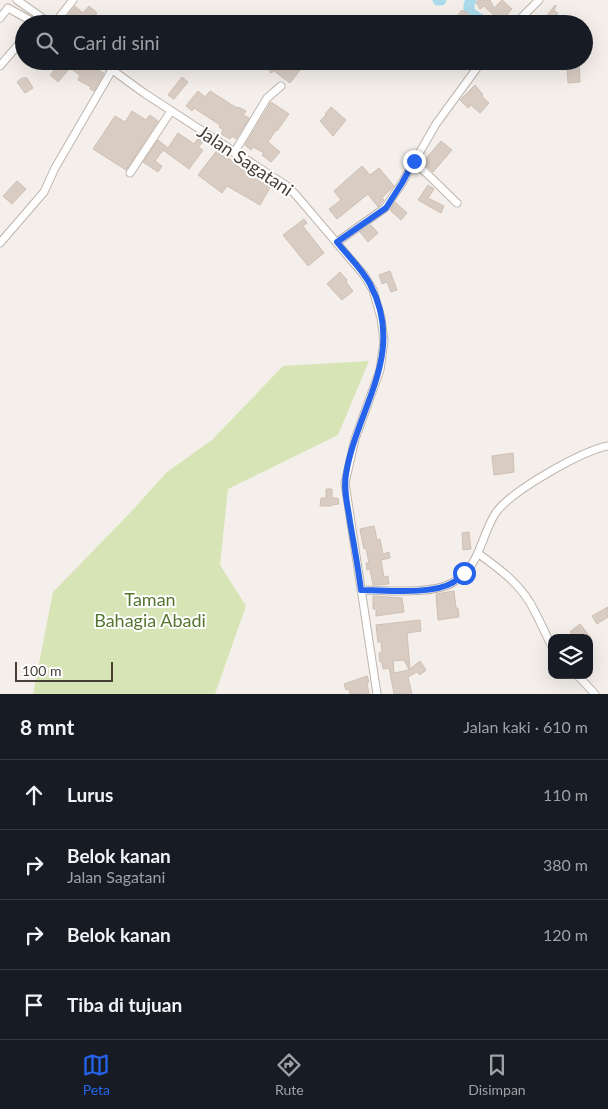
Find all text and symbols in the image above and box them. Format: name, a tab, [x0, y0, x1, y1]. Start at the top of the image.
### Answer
search box	[15, 15, 593, 70]
icon: search	[33, 29, 61, 57]
text: Cari di sini	[73, 31, 160, 54]
street label: Jalan Sagatani	[194, 120, 298, 200]
route end	[403, 150, 426, 173]
route start	[453, 562, 476, 585]
park label: Taman Bahagia Abadi	[94, 588, 206, 631]
map controls	[548, 634, 593, 679]
button: layers	[548, 634, 593, 679]
scale bar	[15, 659, 112, 682]
text: 100 m	[22, 662, 61, 679]
text: 8 mnt	[20, 714, 74, 739]
text: Jalan kaki · 610 m	[463, 717, 588, 736]
icon: ahead	[20, 781, 48, 809]
text: Lurus	[67, 783, 113, 806]
text: 110 m	[543, 785, 588, 804]
text: Belok kanan	[67, 844, 171, 867]
icon: right	[20, 851, 48, 879]
text: 380 m	[543, 855, 588, 874]
text: Jalan Sagatani	[67, 867, 165, 886]
icon: right	[20, 921, 48, 949]
text: Belok kanan	[67, 923, 171, 946]
text: 120 m	[543, 925, 588, 944]
icon: arrive	[20, 991, 48, 1019]
text: Tiba di tujuan	[67, 993, 182, 1016]
tab: Peta	[82, 1051, 110, 1098]
tab: Rute	[275, 1051, 304, 1098]
tab: Disimpan	[468, 1051, 526, 1098]

